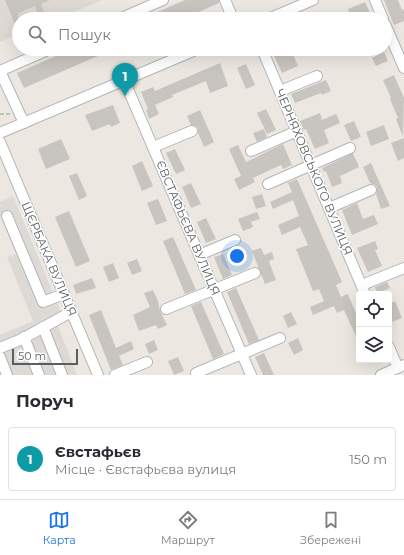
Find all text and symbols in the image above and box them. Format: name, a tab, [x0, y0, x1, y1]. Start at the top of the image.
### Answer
search box	[12, 12, 392, 56]
icon: search	[26, 23, 48, 45]
text: Пошук	[58, 25, 111, 44]
pin: 1	[112, 63, 138, 96]
street label: ЧЕРНЯХОВСЬКОГО ВУЛИЦЯ	[273, 86, 356, 257]
street label: ЄВСТАФЬЄВА ВУЛИЦЯ	[153, 158, 224, 298]
street label: ЩЄРБАКА ВУЛИЦЯ	[19, 199, 80, 318]
your location	[227, 246, 247, 266]
map controls	[356, 291, 392, 363]
button: locate	[356, 291, 392, 327]
button: layers	[356, 327, 392, 363]
scale bar	[12, 347, 78, 366]
text: 50 m	[18, 349, 46, 363]
text: Поруч	[16, 391, 74, 411]
text: Євстафьєв	[55, 442, 141, 461]
text: 1	[27, 451, 33, 467]
text: 150 m	[349, 451, 387, 467]
text: Місце · Євстафьєва вулиця	[55, 461, 236, 477]
tab: Карта	[43, 509, 76, 547]
tab: Маршрут	[161, 509, 215, 547]
tab: Збережені	[300, 509, 361, 547]

